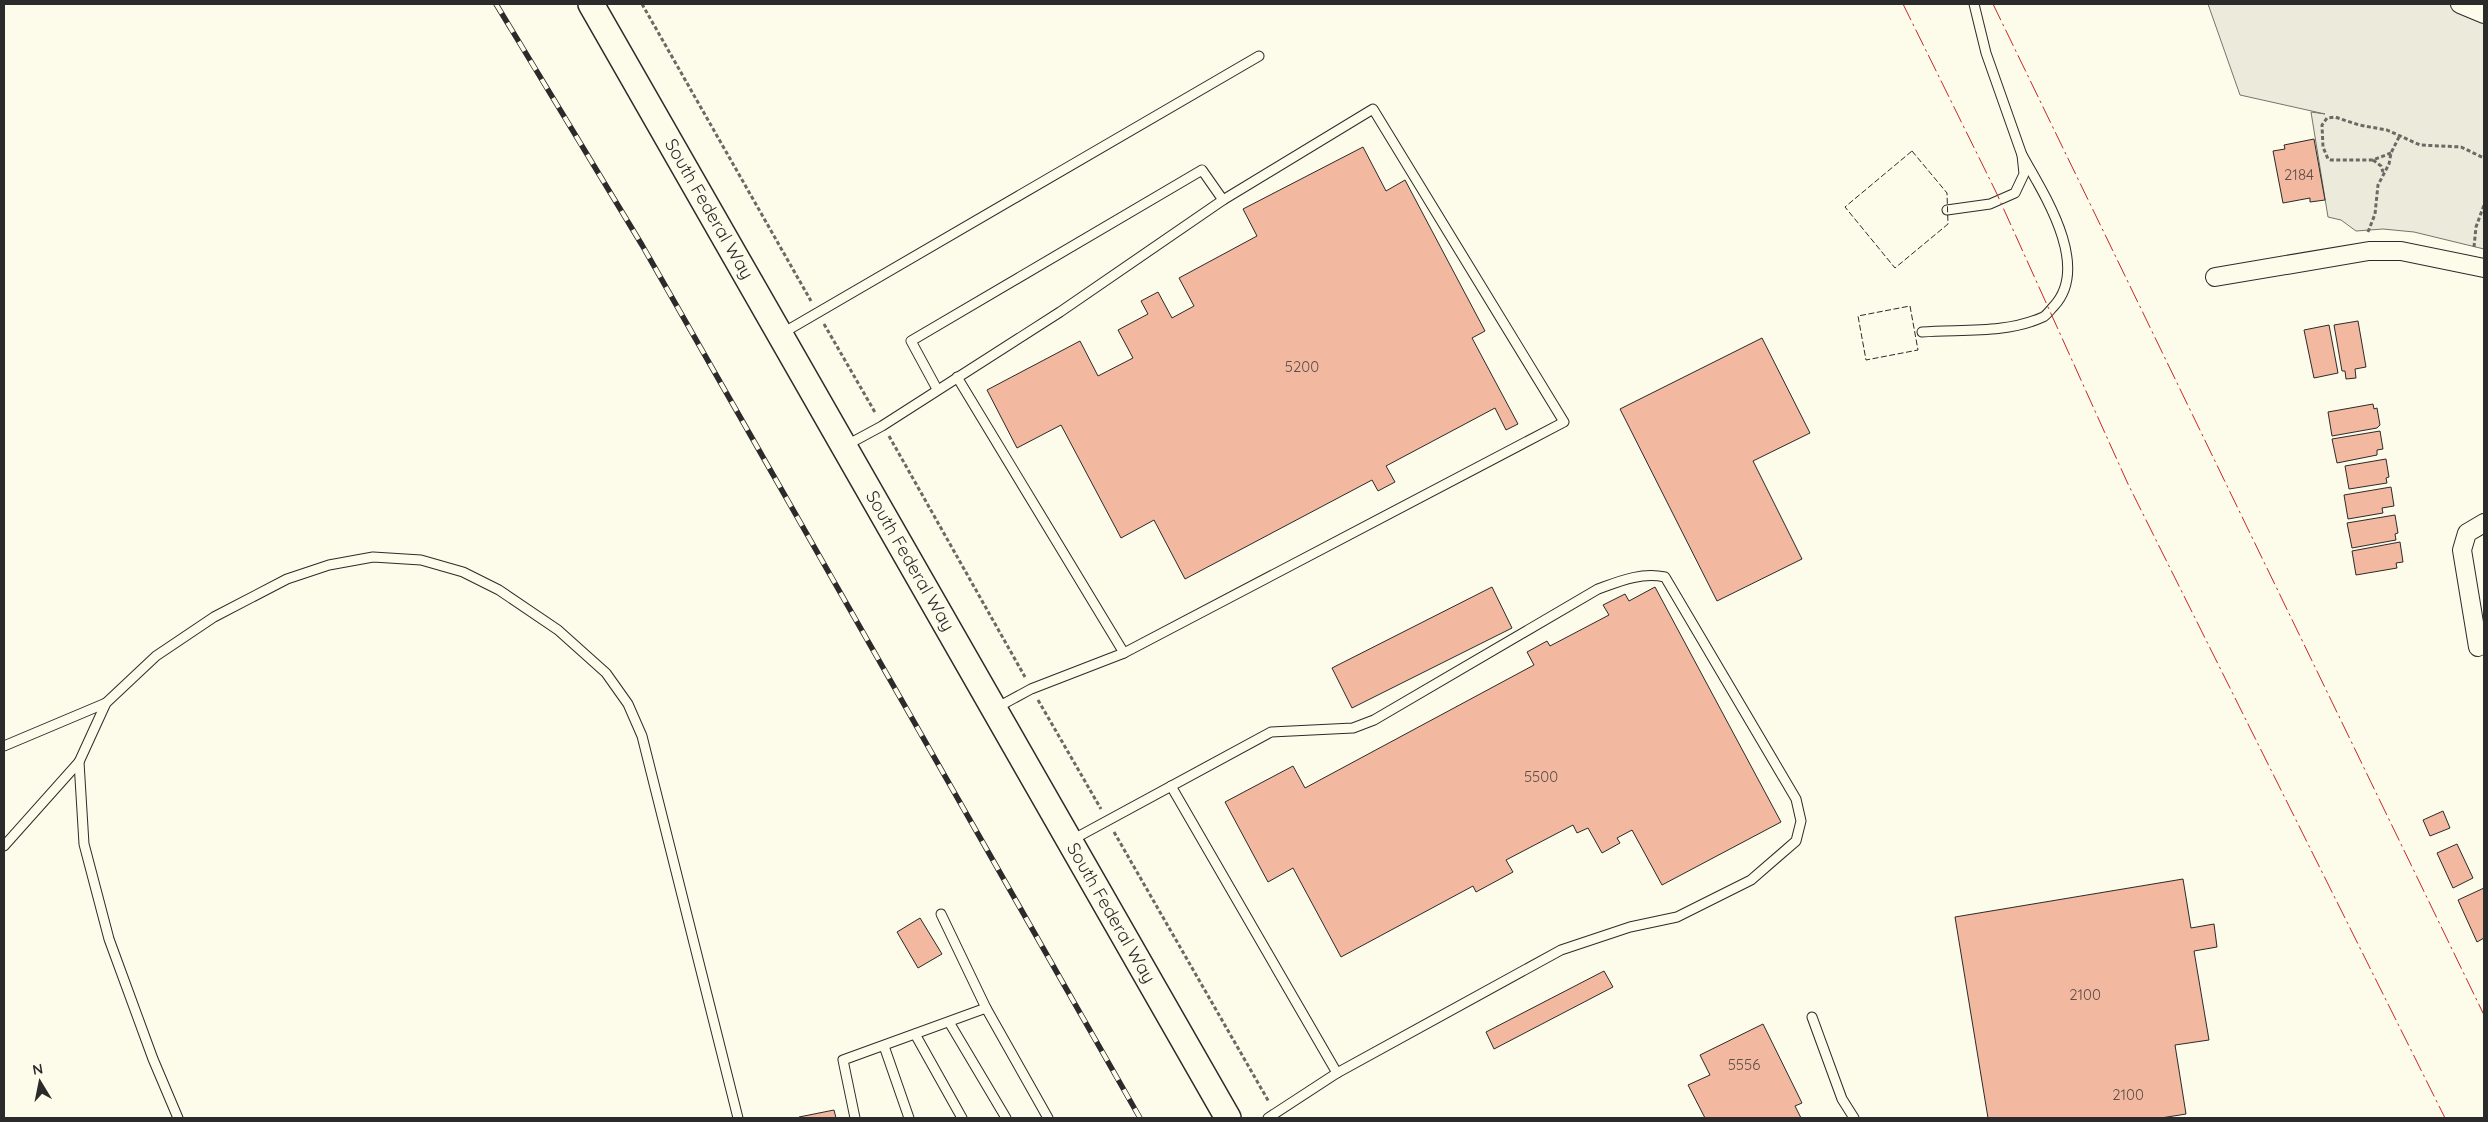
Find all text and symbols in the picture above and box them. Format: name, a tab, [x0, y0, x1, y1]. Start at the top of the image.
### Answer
street label: South Federal Way	[660, 134, 759, 283]
house number: 2184	[2284, 165, 2314, 184]
house number: 5200	[1285, 357, 1319, 376]
street label: South Federal Way	[861, 486, 960, 635]
house number: 5500	[1524, 767, 1558, 786]
street label: South Federal Way	[1062, 838, 1161, 987]
house number: 2100	[2069, 985, 2101, 1004]
house number: 5556	[1728, 1055, 1760, 1074]
north arrow	[15, 1057, 65, 1107]
text: N	[31, 1059, 44, 1079]
house number: 2100	[2112, 1085, 2144, 1104]

